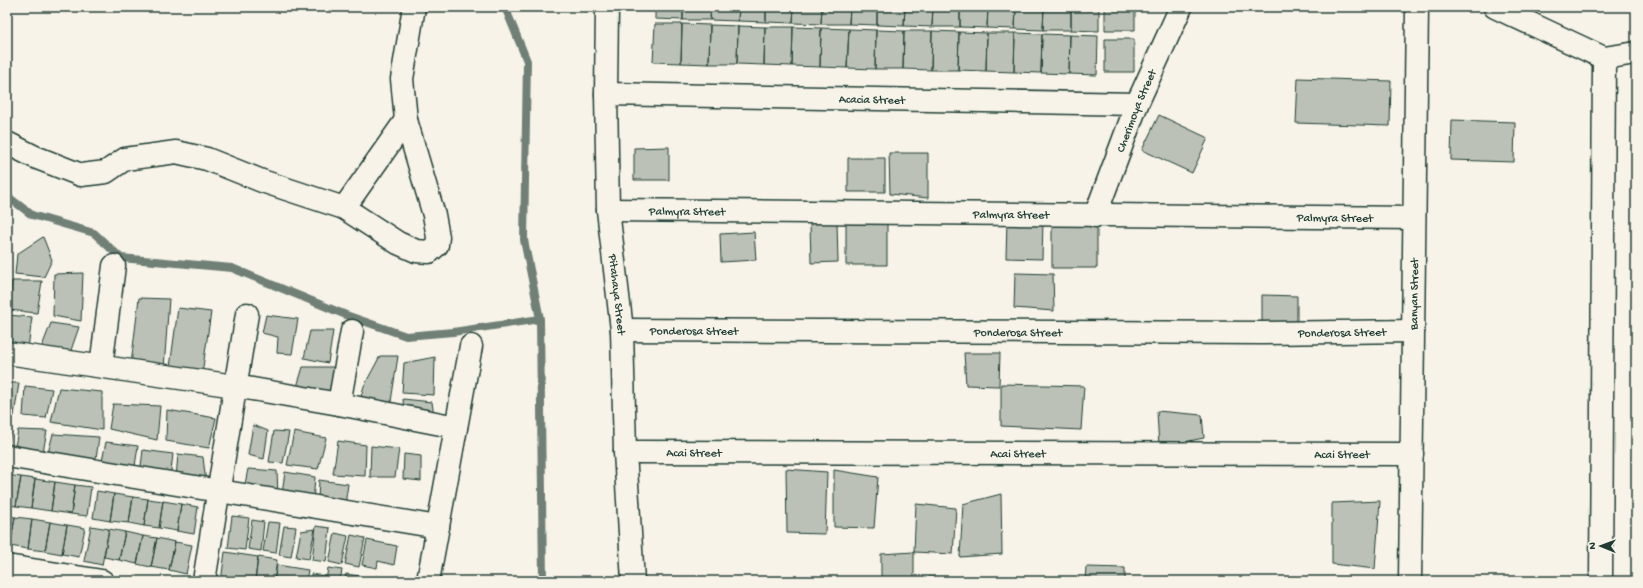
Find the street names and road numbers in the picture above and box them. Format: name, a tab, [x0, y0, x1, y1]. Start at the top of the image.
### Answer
street label: Cherimoya Street	[1114, 67, 1161, 155]
street label: Acacia Street	[839, 93, 906, 109]
street label: Palmyra Street	[648, 205, 726, 220]
street label: Palmyra Street	[972, 209, 1050, 223]
street label: Palmyra Street	[1296, 212, 1374, 227]
street label: Pitahaya Street	[604, 252, 627, 336]
street label: Banyan Street	[1408, 257, 1423, 331]
street label: Ponderosa Street	[649, 325, 739, 340]
street label: Ponderosa Street	[1297, 326, 1387, 342]
street label: Ponderosa Street	[973, 327, 1063, 341]
street label: Acai Street	[666, 447, 723, 461]
street label: Acai Street	[990, 448, 1047, 462]
street label: Acai Street	[1314, 449, 1371, 463]

